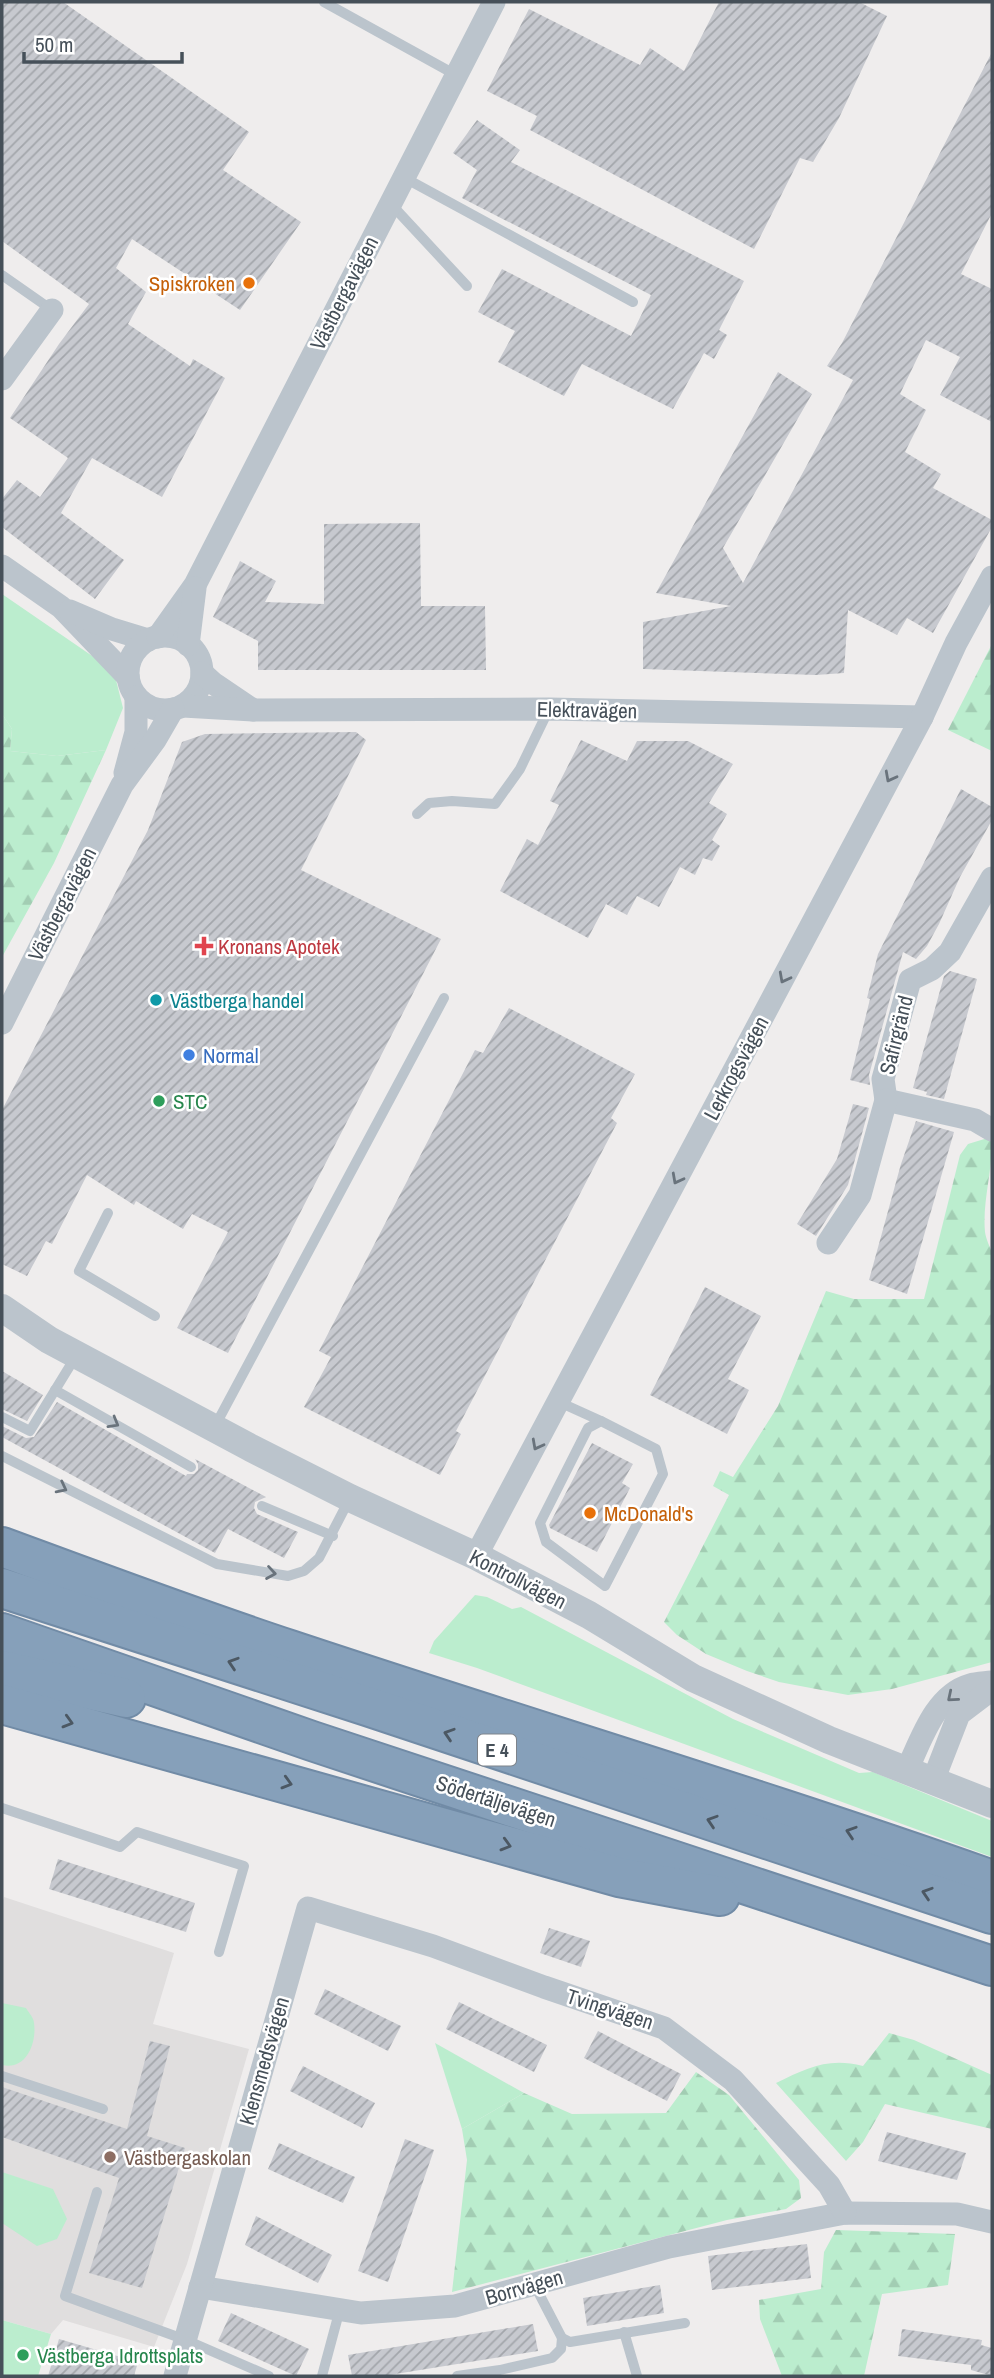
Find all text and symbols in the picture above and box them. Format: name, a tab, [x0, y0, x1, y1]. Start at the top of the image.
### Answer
scale bar	[24, 21, 182, 65]
text: 50 m	[35, 30, 73, 59]
street label: Västbergavägen	[303, 231, 385, 355]
place label: Spiskroken	[149, 269, 235, 298]
marker: Spiskroken	[241, 275, 257, 291]
street label: Elektravägen	[536, 695, 638, 725]
one-way arrow	[885, 770, 898, 782]
street label: Västbergavägen	[21, 842, 103, 966]
place label: Kronans Apotek	[218, 932, 340, 961]
marker: Kronans Apotek	[196, 938, 212, 954]
one-way arrow	[778, 971, 792, 983]
place label: Västberga handel	[170, 986, 304, 1015]
marker: Västberga handel	[148, 992, 164, 1008]
street label: Safirgränd	[872, 992, 920, 1078]
street label: Lerkrogsvägen	[696, 1011, 776, 1125]
place label: Normal	[203, 1041, 258, 1070]
marker: Normal	[181, 1047, 197, 1063]
place label: STC	[173, 1087, 207, 1116]
marker: STC	[151, 1093, 167, 1109]
one-way arrow	[672, 1172, 685, 1184]
one-way arrow	[107, 1415, 119, 1428]
one-way arrow	[531, 1438, 545, 1450]
one-way arrow	[55, 1479, 68, 1493]
place label: McDonald's	[604, 1499, 693, 1528]
marker: McDonald's	[582, 1505, 598, 1521]
street label: Kontrollvägen	[465, 1542, 571, 1616]
one-way arrow	[265, 1565, 277, 1580]
one-way arrow	[228, 1657, 240, 1671]
one-way arrow	[947, 1689, 959, 1702]
one-way arrow	[61, 1714, 73, 1729]
one-way arrow	[444, 1727, 456, 1742]
road number: E 4	[478, 1734, 516, 1766]
street label: Södertäljevägen	[432, 1768, 560, 1834]
one-way arrow	[280, 1775, 292, 1790]
one-way arrow	[706, 1815, 718, 1829]
one-way arrow	[845, 1826, 857, 1840]
one-way arrow	[499, 1837, 511, 1851]
one-way arrow	[922, 1887, 934, 1901]
street label: Tvingvägen	[563, 1981, 657, 2037]
street label: Klensmedsvägen	[232, 1994, 296, 2128]
place label: Västbergaskolan	[124, 2143, 251, 2172]
marker: Västbergaskolan	[102, 2149, 118, 2165]
street label: Borrvägen	[482, 2262, 566, 2312]
place label: Västberga Idrottsplats	[37, 2341, 203, 2370]
marker: Västberga Idrottsplats	[15, 2347, 31, 2363]

